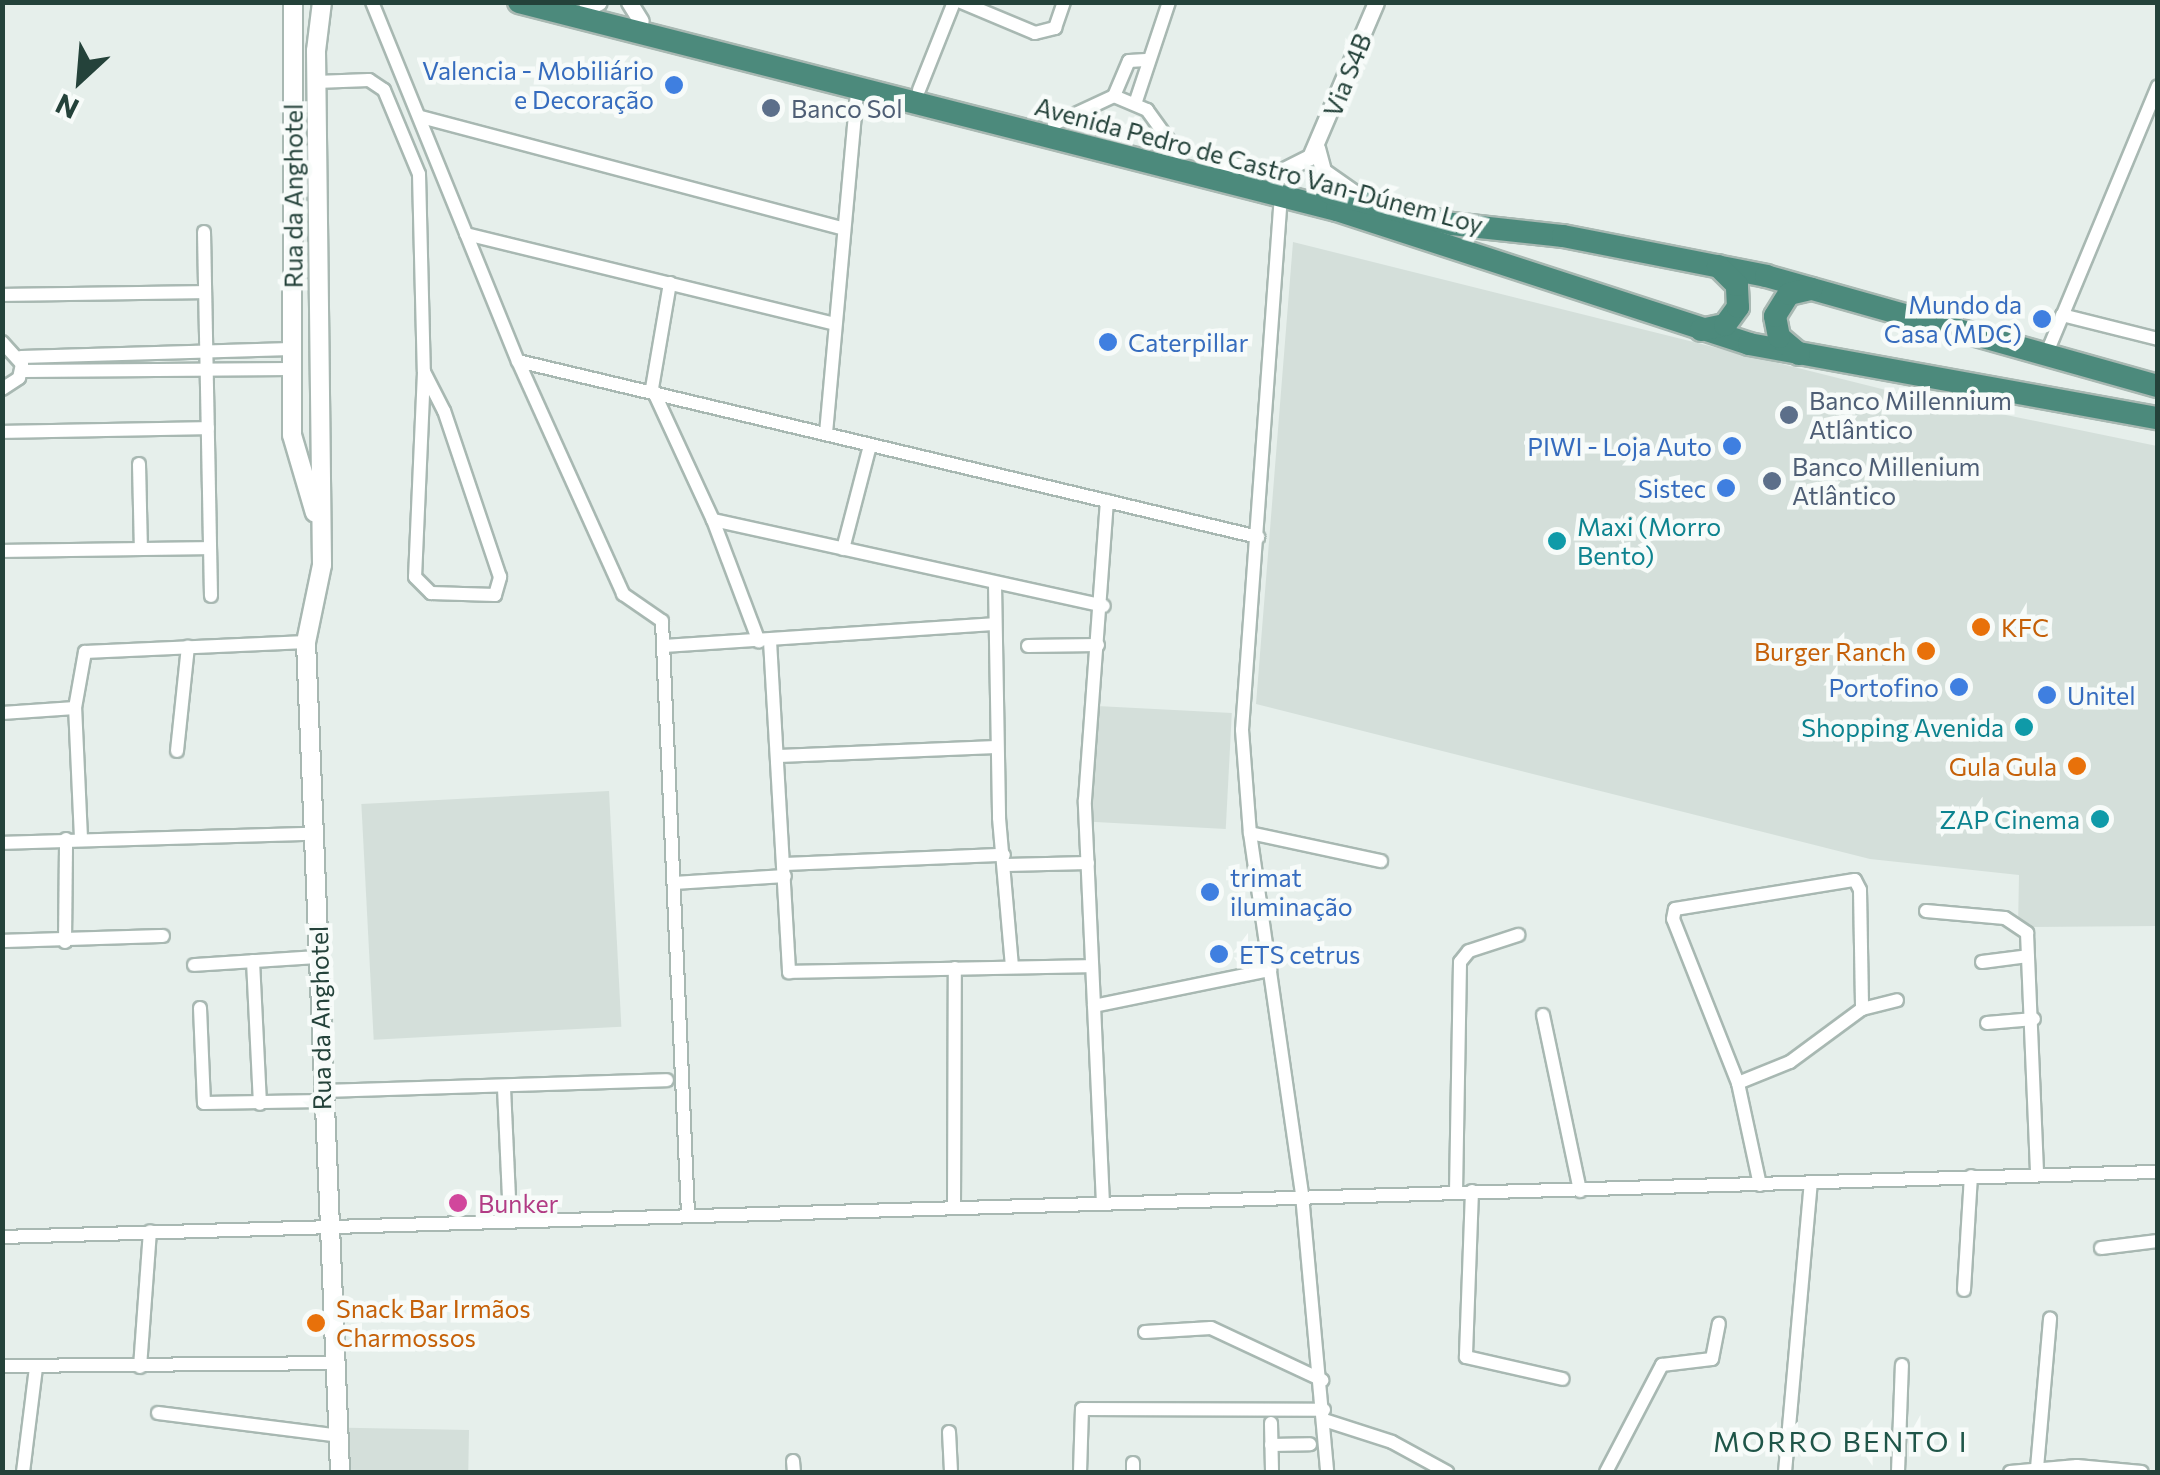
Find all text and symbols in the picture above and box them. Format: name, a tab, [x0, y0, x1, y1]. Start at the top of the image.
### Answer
street label: Via S4B	[1317, 29, 1377, 121]
north arrow	[30, 30, 130, 130]
place label: Valencia - Mobiliário e Decoração	[422, 56, 654, 115]
marker: Valencia - Mobiliário e Decoração	[663, 74, 685, 96]
text: N	[50, 87, 84, 127]
street label: Avenida Pedro de Castro Van-Dúnem Loy	[1032, 91, 1486, 239]
place label: Banco Sol	[791, 93, 903, 123]
marker: Banco Sol	[760, 97, 782, 119]
street label: Rua da Anghotel	[278, 104, 308, 288]
place label: Mundo da Casa (MDC)	[1884, 290, 2022, 349]
marker: Mundo da Casa (MDC)	[2031, 308, 2053, 330]
place label: Caterpillar	[1128, 327, 1248, 357]
marker: Caterpillar	[1097, 331, 1119, 353]
place label: Banco Millennium Atlântico	[1809, 386, 2012, 445]
marker: Banco Millennium Atlântico	[1778, 404, 1800, 426]
place label: PIWI - Loja Auto	[1527, 431, 1712, 461]
marker: PIWI - Loja Auto	[1721, 435, 1743, 457]
place label: Banco Millenium Atlântico	[1792, 452, 1980, 511]
marker: Banco Millenium Atlântico	[1761, 470, 1783, 492]
place label: Sistec	[1638, 473, 1706, 503]
marker: Sistec	[1715, 477, 1737, 499]
place label: Maxi (Morro Bento)	[1577, 512, 1721, 571]
marker: Maxi (Morro Bento)	[1546, 530, 1568, 552]
place label: KFC	[2001, 612, 2049, 642]
marker: KFC	[1970, 616, 1992, 638]
place label: Burger Ranch	[1754, 636, 1906, 666]
marker: Burger Ranch	[1915, 640, 1937, 662]
place label: Portofino	[1828, 672, 1939, 702]
marker: Portofino	[1948, 676, 1970, 698]
place label: Unitel	[2067, 680, 2136, 710]
marker: Unitel	[2036, 684, 2058, 706]
place label: Shopping Avenida	[1801, 712, 2004, 742]
marker: Shopping Avenida	[2013, 716, 2035, 738]
place label: Gula Gula	[1949, 751, 2057, 781]
marker: Gula Gula	[2066, 755, 2088, 777]
place label: ZAP Cinema	[1940, 804, 2080, 834]
marker: ZAP Cinema	[2089, 808, 2111, 830]
place label: trimat iluminação	[1230, 863, 1353, 922]
marker: trimat iluminação	[1199, 881, 1221, 903]
street label: Rua da Anghotel	[303, 925, 337, 1111]
place label: ETS cetrus	[1239, 939, 1360, 969]
marker: ETS cetrus	[1208, 943, 1230, 965]
place label: Bunker	[478, 1188, 559, 1218]
marker: Bunker	[447, 1192, 469, 1214]
place label: Snack Bar Irmãos Charmossos	[336, 1294, 531, 1353]
marker: Snack Bar Irmãos Charmossos	[305, 1312, 327, 1334]
district label: MORRO BENTO I	[1713, 1424, 1969, 1458]

